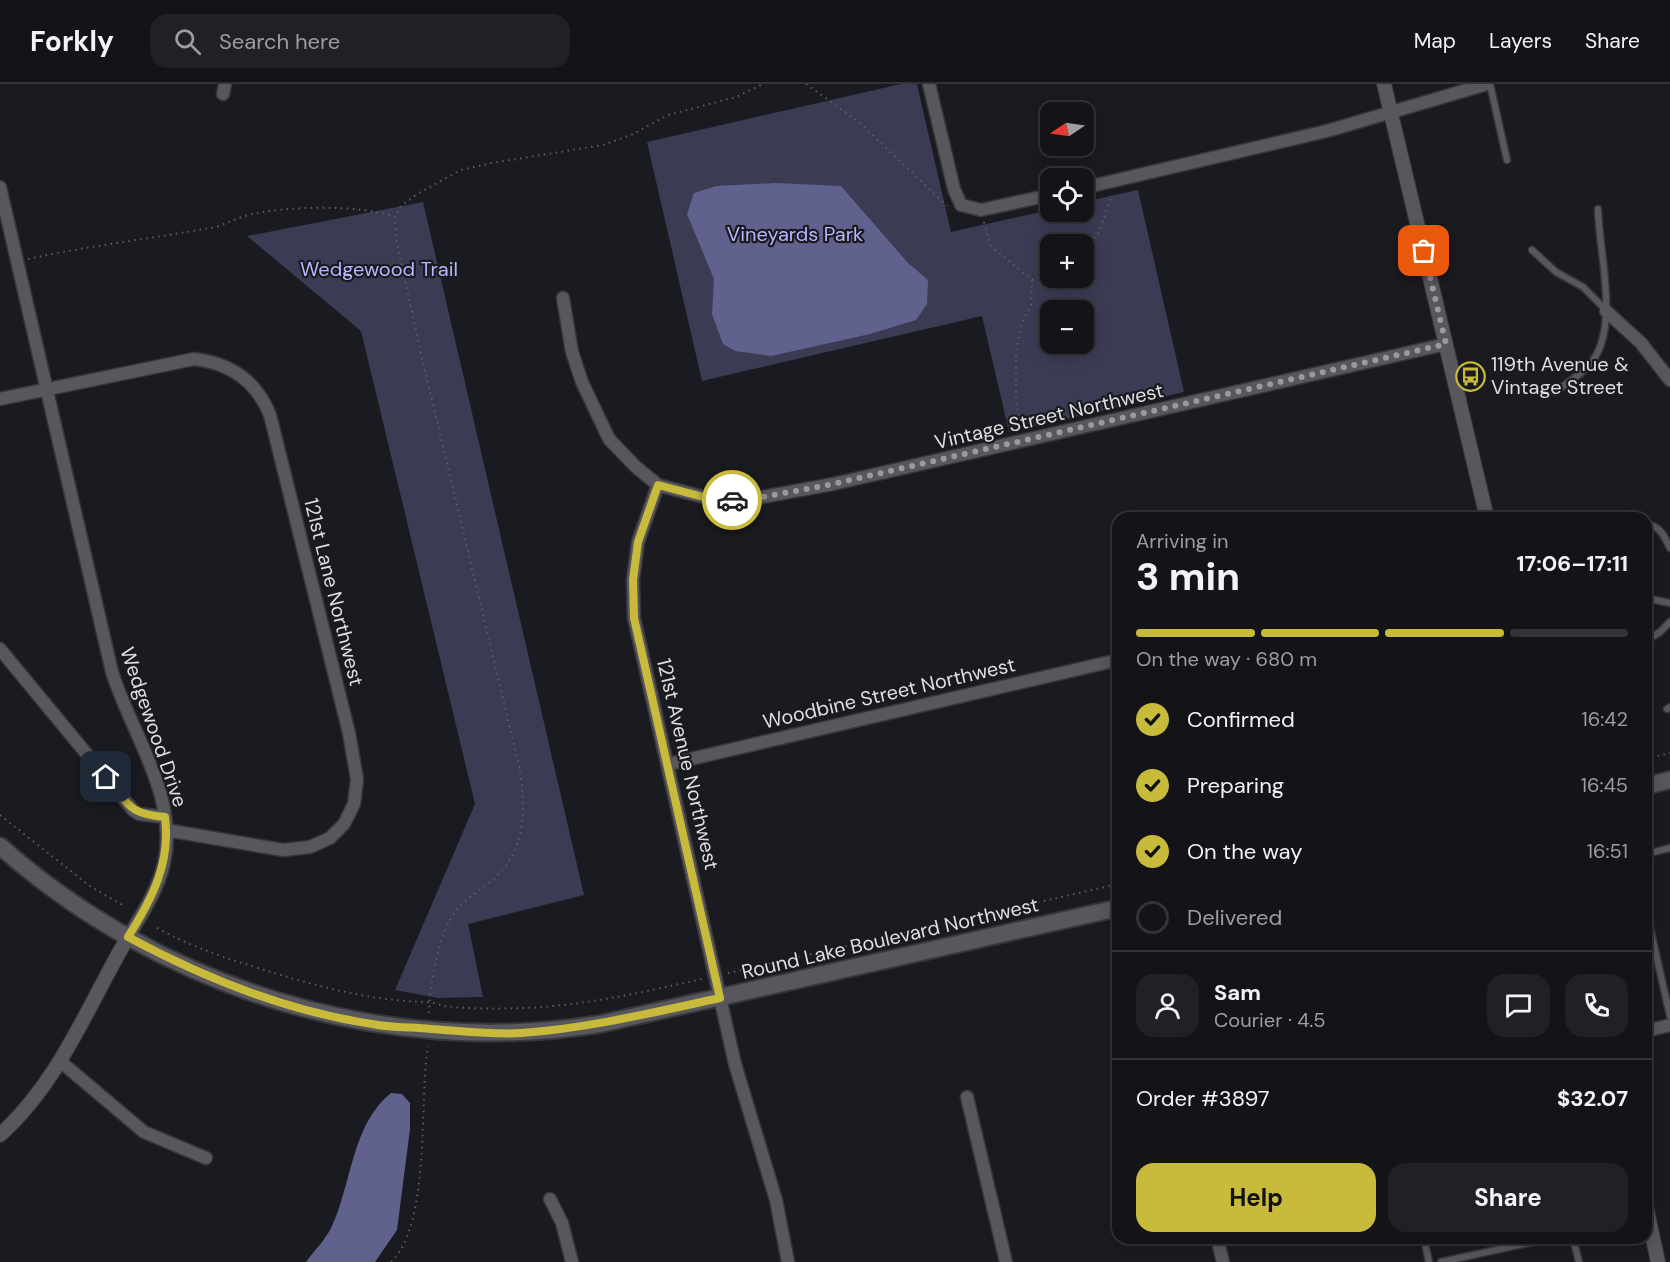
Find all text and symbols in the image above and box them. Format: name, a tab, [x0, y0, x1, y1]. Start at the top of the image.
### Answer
search box	[150, 14, 570, 68]
text: Forkly	[30, 23, 114, 60]
icon: search	[171, 25, 204, 58]
text: Search here	[219, 27, 340, 56]
text: Map	[1414, 27, 1456, 55]
text: Layers	[1489, 27, 1552, 55]
text: Share	[1585, 27, 1640, 55]
north arrow	[1040, 102, 1094, 156]
map controls	[1040, 102, 1094, 354]
button: locate	[1040, 168, 1094, 222]
park label: Vineyards Park	[727, 221, 863, 247]
pin	[1398, 225, 1449, 276]
button: +	[1040, 234, 1094, 288]
icon: bag	[1407, 234, 1440, 267]
park label: Wedgewood Trail	[300, 256, 458, 282]
button: −	[1040, 300, 1094, 354]
place label: 119th Avenue & Vintage Street	[1491, 351, 1629, 400]
bus stop icon: 119th Avenue & Vintage Street	[1454, 360, 1486, 392]
street label: Vintage Street Northwest	[932, 377, 1166, 455]
courier	[702, 470, 762, 530]
icon: car	[716, 484, 749, 517]
street label: 121st Lane Northwest	[298, 495, 370, 689]
text: Arriving in	[1136, 528, 1228, 554]
text: 17:06–17:11	[1516, 549, 1628, 578]
text: 3 min	[1136, 551, 1240, 602]
street label: Wedgewood Drive	[114, 643, 194, 811]
text: On the way · 680 m	[1136, 646, 1317, 672]
street label: Woodbine Street Northwest	[760, 651, 1018, 735]
street label: 121st Avenue Northwest	[651, 656, 725, 872]
icon: check	[1136, 703, 1169, 736]
text: Confirmed	[1187, 705, 1295, 734]
text: 16:42	[1582, 706, 1628, 732]
pin	[80, 751, 131, 802]
icon: home	[89, 760, 122, 793]
icon: check	[1136, 769, 1169, 802]
text: Preparing	[1187, 771, 1284, 800]
text: 16:45	[1581, 772, 1628, 798]
icon: check	[1136, 835, 1169, 868]
text: On the way	[1187, 837, 1302, 866]
text: 16:51	[1587, 838, 1628, 864]
street label: Round Lake Boulevard Northwest	[739, 891, 1041, 985]
text: Delivered	[1187, 903, 1282, 932]
button: person	[1136, 974, 1199, 1037]
button: chat	[1487, 974, 1550, 1037]
button: phone	[1565, 974, 1628, 1037]
text: Sam	[1214, 978, 1261, 1007]
text: Courier · 4.5	[1214, 1007, 1326, 1033]
text: Order #3897	[1136, 1084, 1269, 1113]
text: $32.07	[1557, 1084, 1628, 1113]
button: Help	[1136, 1163, 1376, 1232]
button: Share	[1388, 1163, 1628, 1232]

